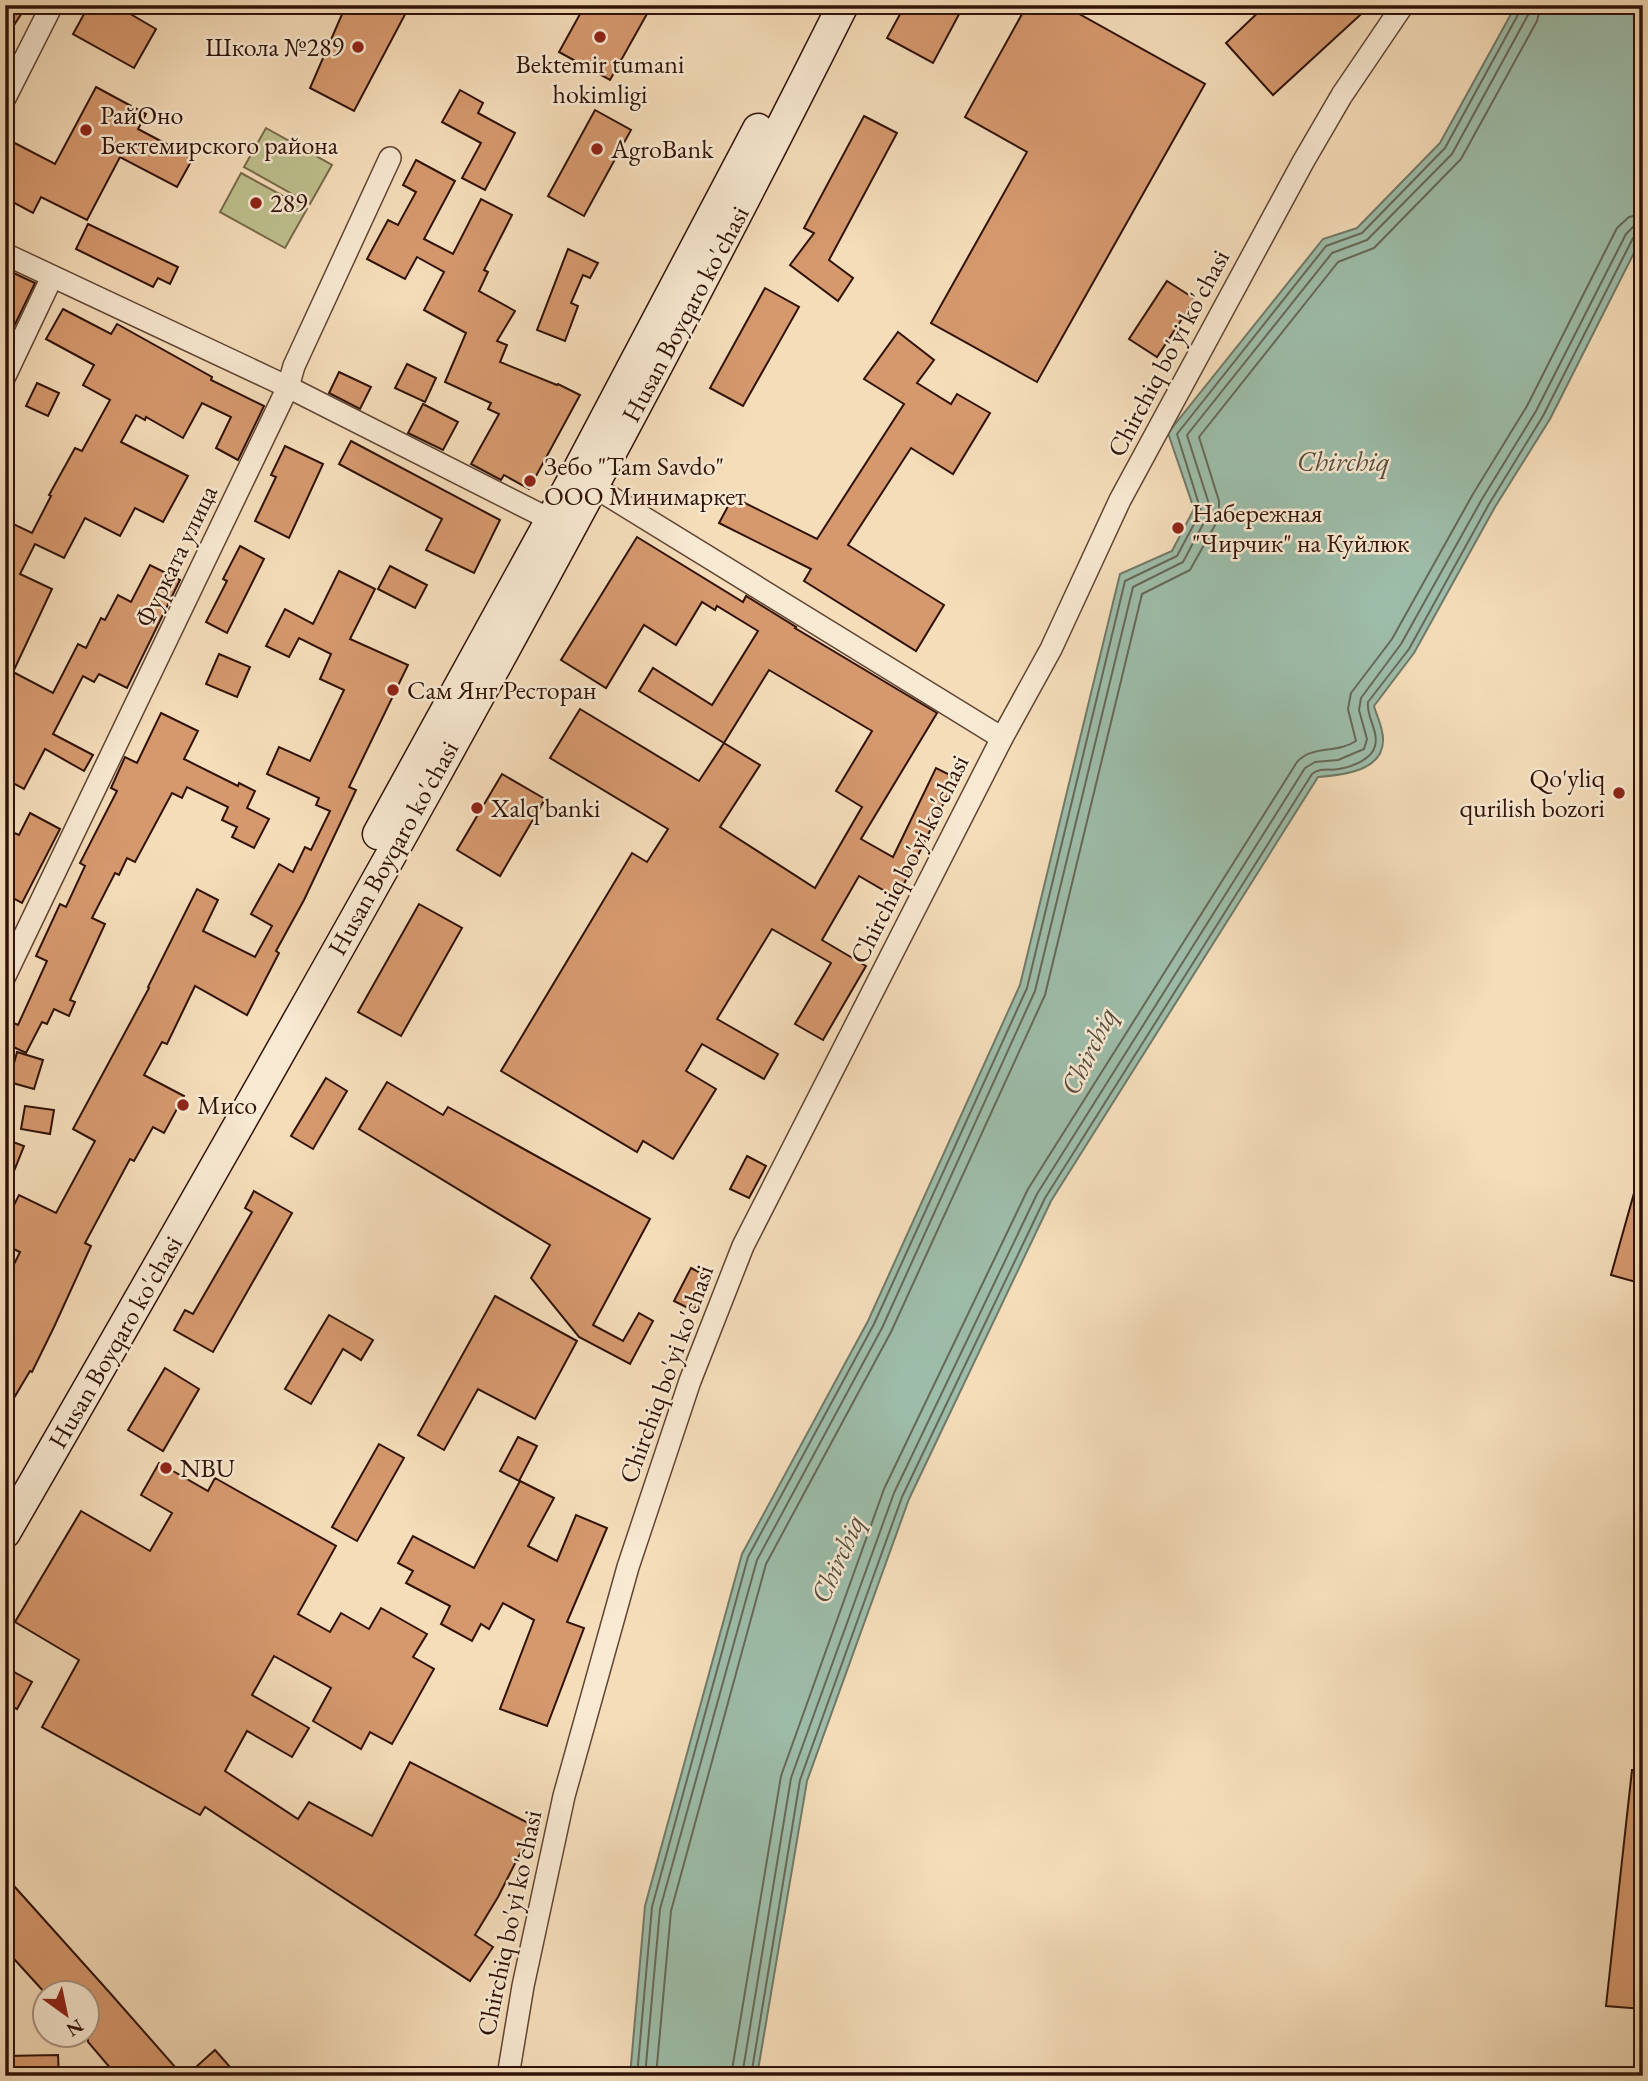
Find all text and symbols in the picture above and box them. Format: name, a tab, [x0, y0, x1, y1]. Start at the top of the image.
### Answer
marker: Bektemir tumani hokimligi	[592, 29, 608, 45]
place label: Школа №289	[205, 30, 345, 64]
marker: Школа №289	[350, 39, 366, 55]
place label: Bektemir tumani hokimligi	[516, 47, 684, 111]
place label: РайОно Бектемирского района	[100, 98, 339, 162]
marker: РайОно Бектемирского района	[78, 122, 94, 138]
place label: AgroBank	[610, 132, 714, 166]
marker: AgroBank	[589, 141, 605, 157]
place label: 289	[270, 186, 308, 220]
marker: 289	[248, 195, 264, 211]
street label: Husan Boyqaro ko'chasi	[614, 200, 756, 428]
street label: Chirchiq bo'yi ko'chasi	[1099, 244, 1237, 462]
water label: Chirchiq	[1297, 443, 1389, 480]
place label: Зебо "Tam Savdo" ООО Минимаркет	[544, 449, 746, 513]
marker: Зебо "Tam Savdo" ООО Минимаркет	[522, 473, 538, 489]
street label: Фурката улица	[127, 479, 225, 633]
place label: Набережная "Чирчик" на Куйлюк	[1192, 496, 1410, 560]
marker: Набережная "Чирчик" на Куйлюк	[1170, 520, 1186, 536]
place label: Сам Янг Ресторан	[407, 673, 597, 707]
marker: Сам Янг Ресторан	[385, 682, 401, 698]
street label: Husan Boyqaro ko'chasi	[320, 735, 466, 961]
street label: Chirchiq bo'yi ko'chasi	[842, 749, 976, 969]
place label: Qo'yliq qurilish bozori	[1459, 761, 1605, 825]
marker: Qo'yliq qurilish bozori	[1611, 785, 1627, 801]
place label: Xalq banki	[490, 791, 600, 825]
marker: Xalq banki	[469, 800, 485, 816]
water label: Chirchiq	[1052, 1002, 1125, 1101]
place label: Мисо	[197, 1088, 257, 1122]
marker: Мисо	[175, 1097, 191, 1113]
street label: Husan Boyqaro ko'chasi	[40, 1229, 190, 1455]
street label: Chirchiq bo'yi ko'chasi	[611, 1260, 721, 1488]
place label: NBU	[180, 1451, 235, 1485]
marker: NBU	[158, 1460, 174, 1476]
water label: Chirchiq	[802, 1509, 873, 1609]
street label: Chirchiq bo'yi ko'chasi	[468, 1807, 550, 2039]
north arrow	[32, 1980, 102, 2050]
text: N	[61, 2013, 88, 2043]

